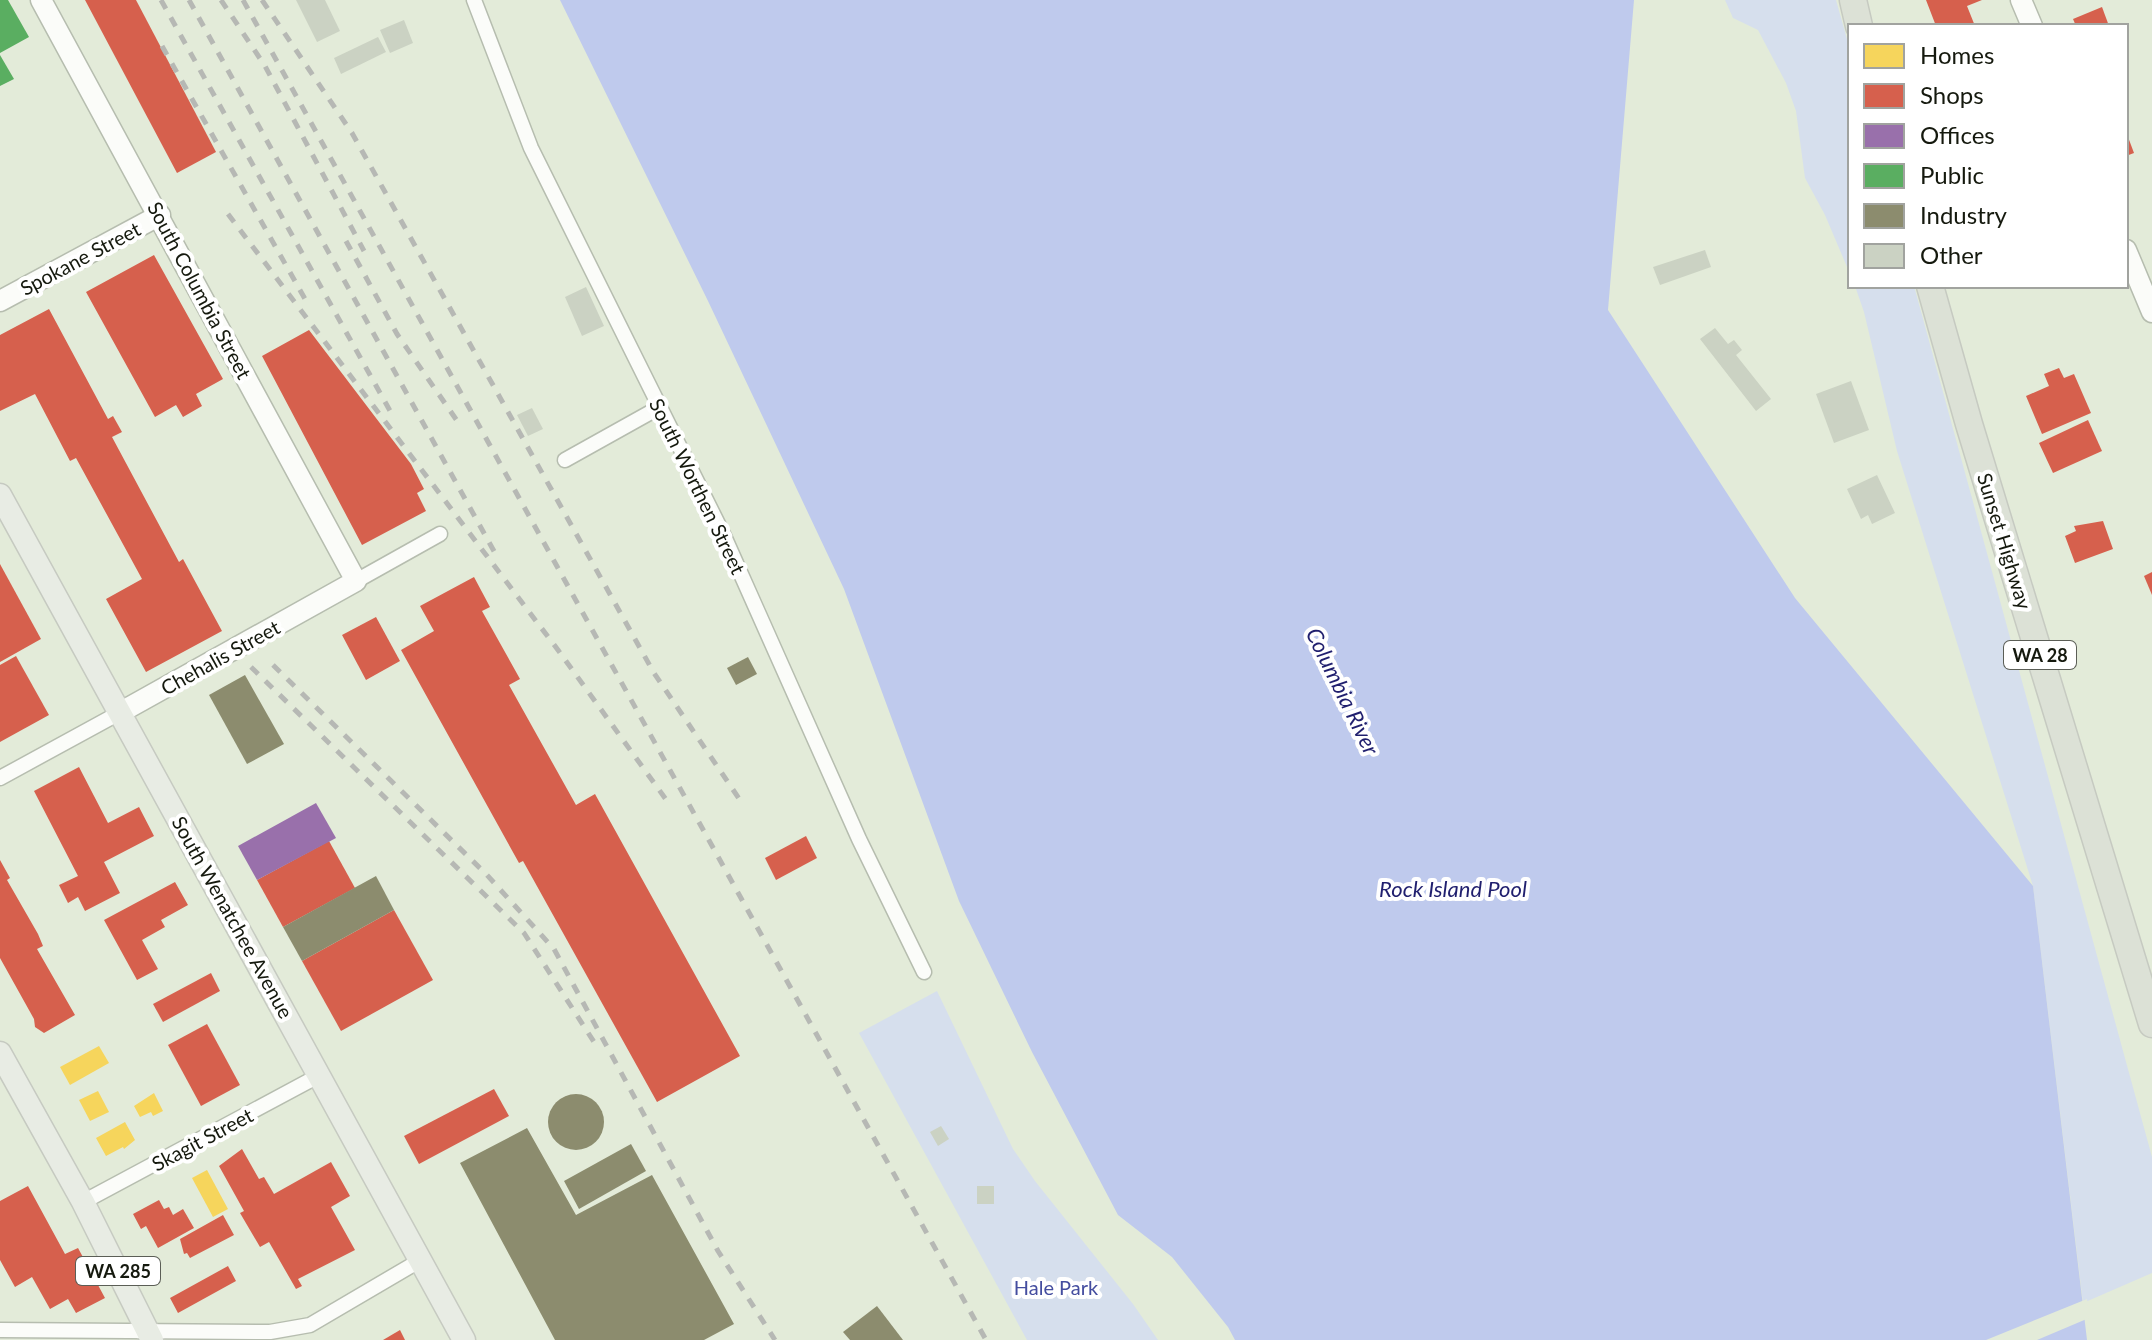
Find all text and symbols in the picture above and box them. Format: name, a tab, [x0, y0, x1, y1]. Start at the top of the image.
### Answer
legend	[1848, 24, 2128, 288]
text: Homes	[1920, 40, 1994, 69]
text: Shops	[1920, 80, 1984, 109]
text: Offices	[1920, 120, 1995, 149]
text: Public	[1920, 160, 1984, 189]
street label: South Columbia Street	[143, 197, 257, 383]
text: Industry	[1920, 200, 2007, 229]
street label: Spokane Street	[16, 216, 144, 300]
text: Other	[1920, 240, 1983, 269]
street label: South Worthen Street	[645, 394, 751, 578]
street label: Sunset Highway	[1973, 470, 2037, 613]
street label: Chehalis Street	[156, 614, 284, 700]
water label: Columbia River	[1301, 623, 1386, 759]
road number: WA 28	[2004, 641, 2076, 669]
street label: South Wenatchee Avenue	[167, 812, 299, 1022]
water label: Rock Island Pool	[1379, 875, 1527, 902]
street label: Skagit Street	[147, 1102, 257, 1176]
road number: WA 285	[76, 1257, 160, 1285]
park label: Hale Park	[1014, 1275, 1099, 1299]

